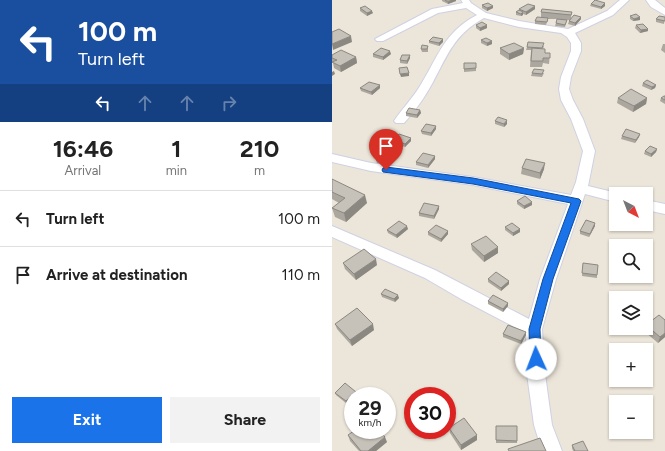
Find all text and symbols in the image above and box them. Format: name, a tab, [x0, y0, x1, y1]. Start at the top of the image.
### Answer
text: 100 m	[78, 14, 157, 48]
icon: left	[12, 16, 64, 68]
text: Turn left	[78, 48, 145, 70]
icon: left	[92, 92, 114, 114]
icon: ahead	[134, 92, 156, 114]
icon: ahead	[176, 92, 198, 114]
icon: right	[218, 92, 240, 114]
pin	[369, 129, 403, 170]
text: 16:46	[53, 134, 113, 163]
text: 1	[171, 134, 181, 163]
text: 210	[240, 134, 279, 163]
icon: arrive	[375, 135, 397, 157]
text: Arrival	[65, 163, 101, 178]
text: min	[166, 163, 187, 178]
text: m	[254, 163, 265, 178]
north arrow	[609, 187, 653, 231]
map controls	[609, 187, 653, 439]
icon: left	[12, 208, 34, 230]
text: Turn left	[46, 210, 104, 228]
text: 100 m	[278, 210, 320, 228]
button: search	[609, 239, 653, 283]
icon: arrive	[12, 264, 34, 286]
text: Arrive at destination	[46, 266, 187, 284]
text: 110 m	[282, 266, 320, 284]
button: layers	[609, 291, 653, 335]
position arrow	[515, 338, 557, 380]
button: +	[609, 343, 653, 387]
speed limit sign: 30	[404, 387, 456, 439]
button: −	[609, 395, 653, 439]
text: 29	[358, 396, 382, 420]
button: Exit	[12, 397, 162, 443]
button: Share	[170, 397, 320, 443]
text: km/h	[359, 416, 381, 429]

